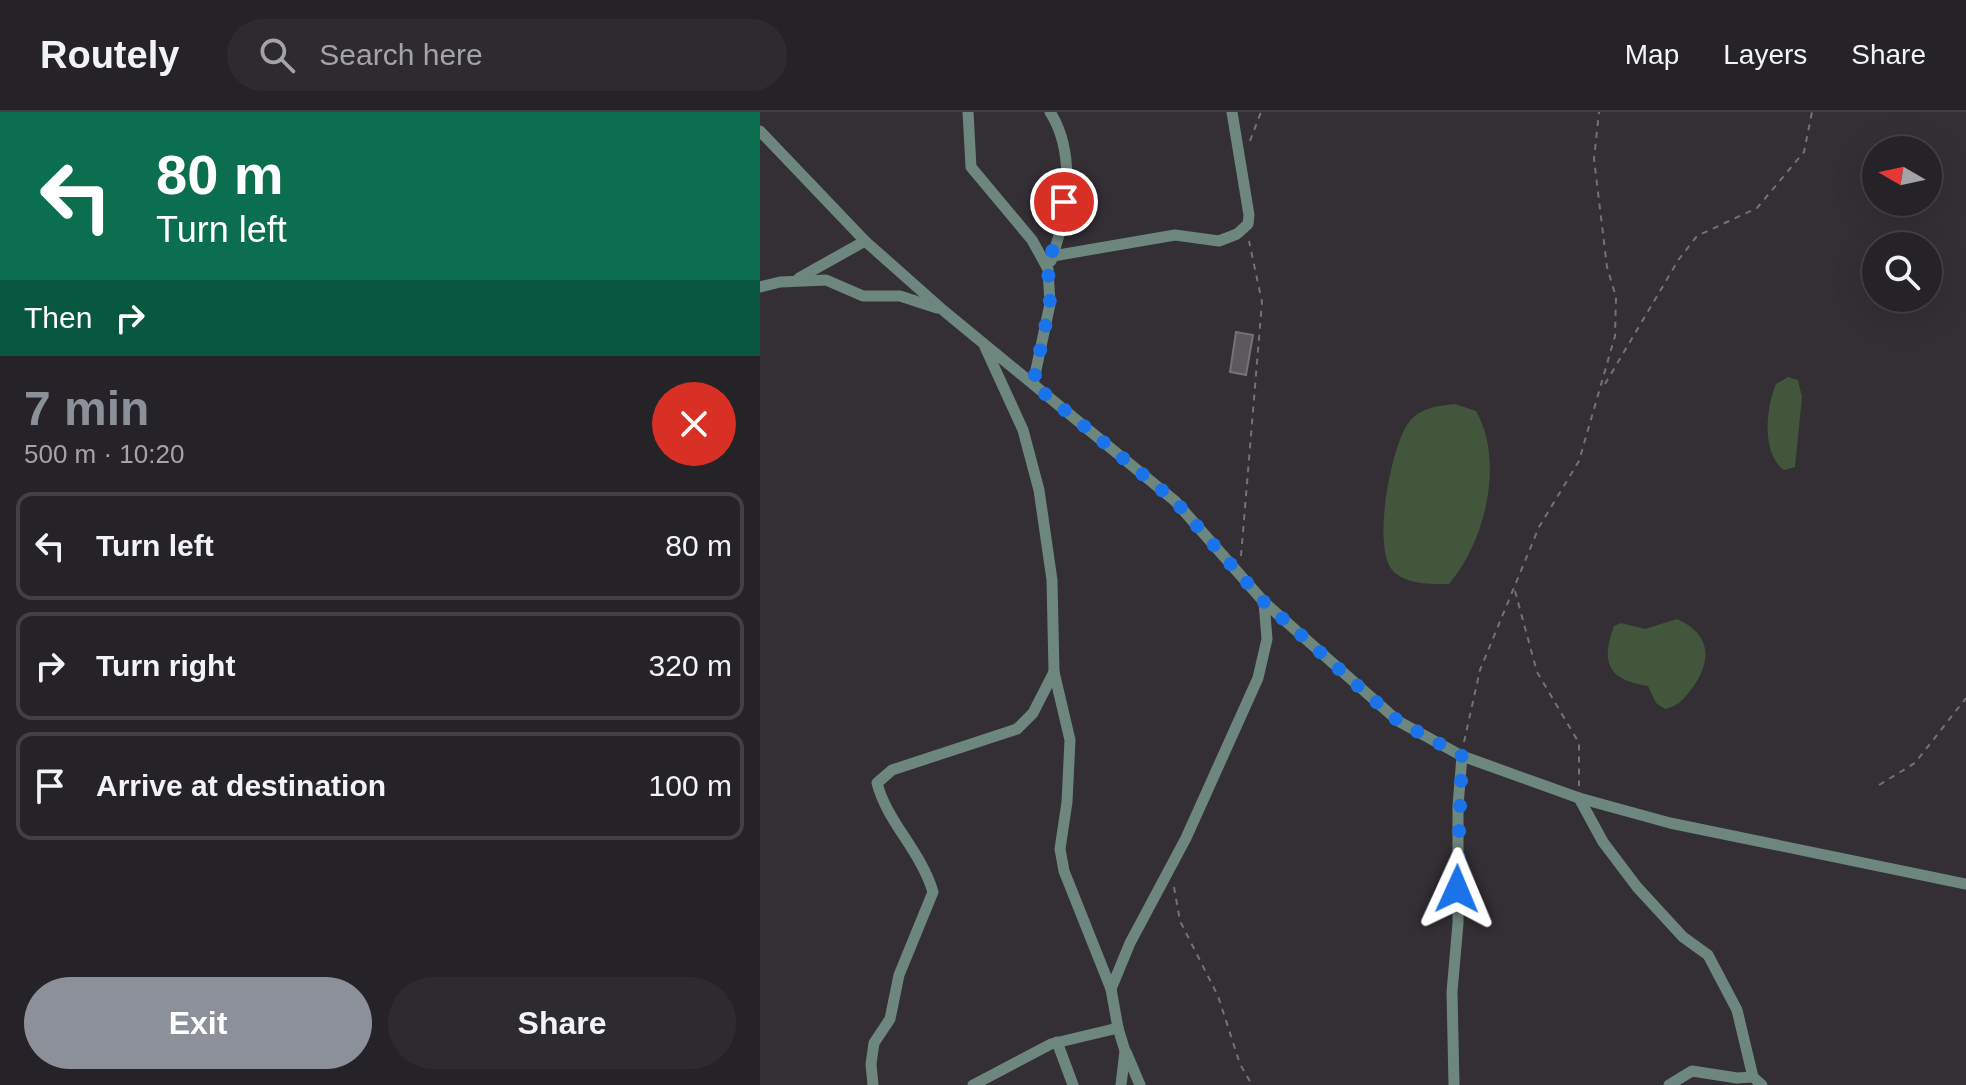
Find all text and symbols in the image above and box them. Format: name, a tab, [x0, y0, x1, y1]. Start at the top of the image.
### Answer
search box	[227, 19, 787, 91]
icon: search	[255, 33, 299, 77]
text: Routely	[40, 34, 179, 76]
text: Search here	[319, 38, 483, 71]
text: Map	[1625, 39, 1679, 70]
text: Layers	[1723, 39, 1807, 70]
text: Share	[1851, 39, 1926, 70]
north arrow	[1862, 136, 1942, 216]
map controls	[1862, 136, 1942, 312]
text: 80 m	[156, 143, 284, 206]
icon: left	[24, 144, 128, 248]
pin	[1030, 168, 1098, 236]
icon: arrive	[1042, 180, 1086, 224]
text: Turn left	[156, 209, 287, 250]
button: search	[1862, 232, 1942, 312]
icon: right	[108, 296, 152, 340]
text: Then	[24, 301, 92, 334]
text: 7 min	[24, 382, 149, 435]
button: close	[652, 382, 736, 466]
text: 500 m · 10:20	[24, 439, 184, 469]
icon: left	[28, 524, 72, 568]
text: Turn left	[96, 529, 214, 562]
text: 80 m	[665, 529, 732, 562]
icon: right	[28, 644, 72, 688]
text: Turn right	[96, 649, 235, 682]
text: 320 m	[649, 649, 732, 682]
icon: arrive	[28, 764, 72, 808]
text: Arrive at destination	[96, 769, 386, 802]
text: 100 m	[649, 769, 732, 802]
position arrow	[1415, 847, 1499, 931]
button: Exit	[24, 977, 372, 1069]
button: Share	[388, 977, 736, 1069]

